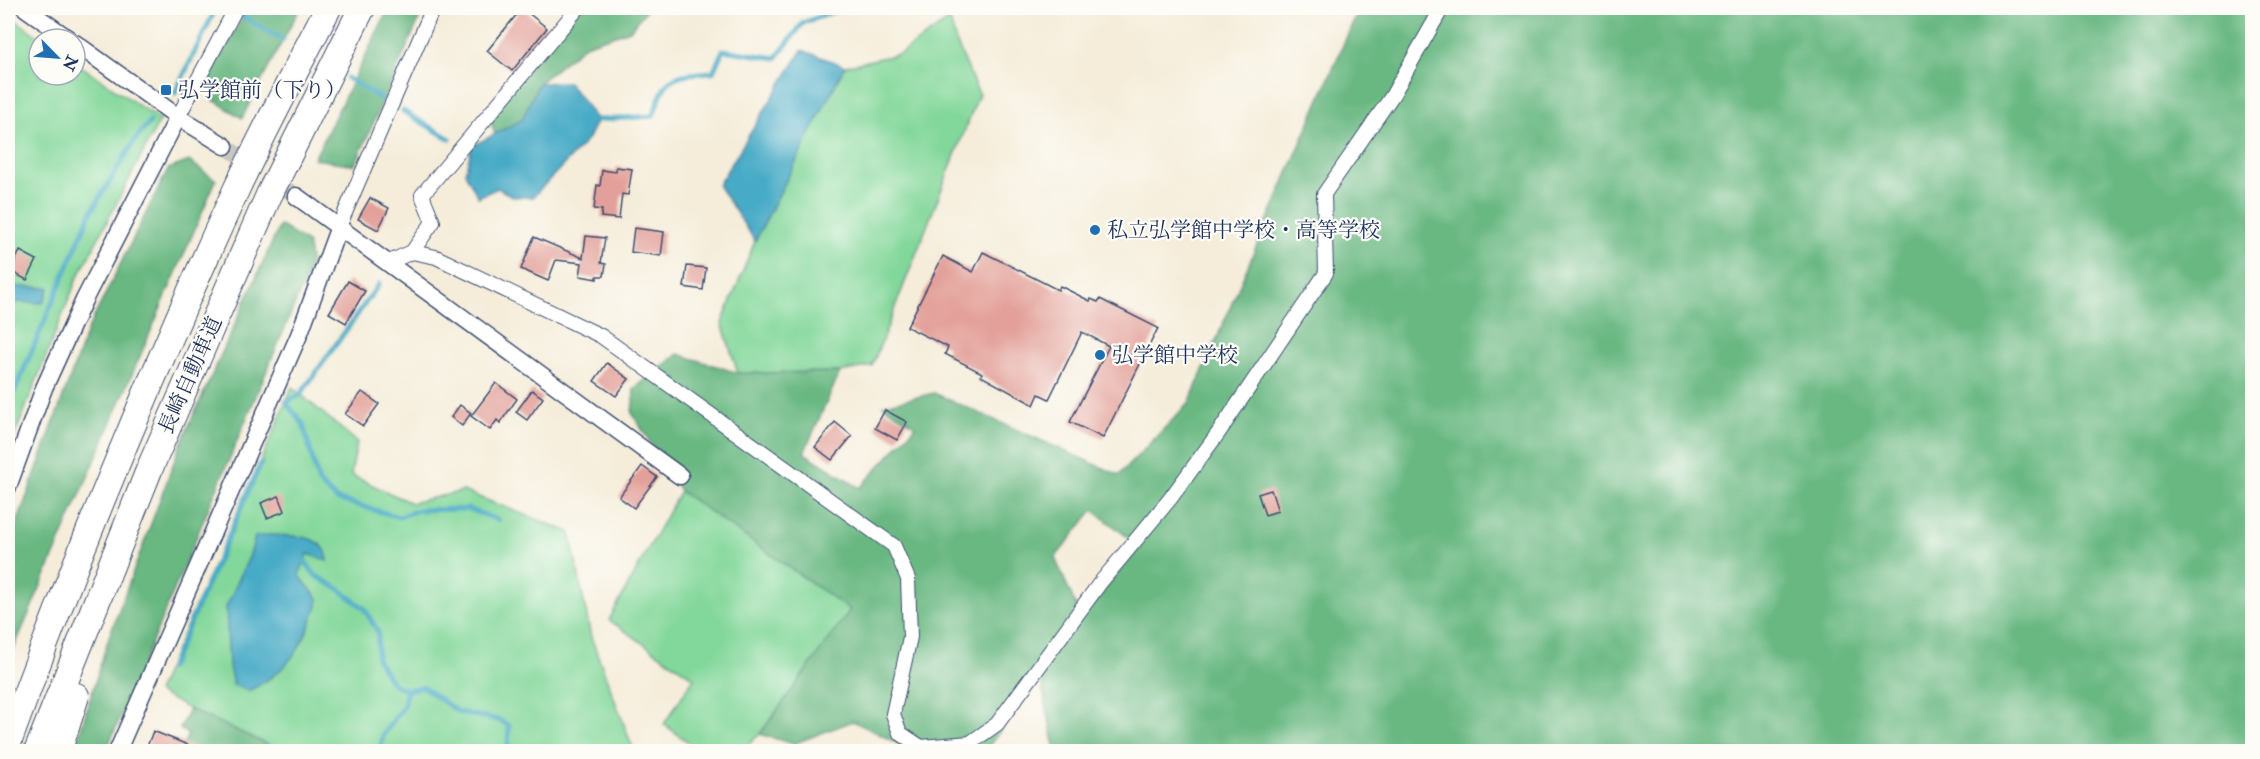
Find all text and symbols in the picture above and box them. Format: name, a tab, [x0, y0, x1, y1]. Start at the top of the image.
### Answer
north arrow	[27, 27, 87, 87]
text: N	[57, 51, 82, 74]
place label: 弘学館前（下り）	[178, 77, 346, 104]
marker: 弘学館前（下り）	[159, 83, 173, 97]
place label: 私立弘学館中学校・高等学校	[1107, 217, 1380, 244]
marker: 私立弘学館中学校・高等学校	[1088, 223, 1102, 237]
street label: 長崎自動車道	[152, 312, 228, 438]
place label: 弘学館中学校	[1112, 342, 1238, 369]
marker: 弘学館中学校	[1093, 348, 1107, 362]

